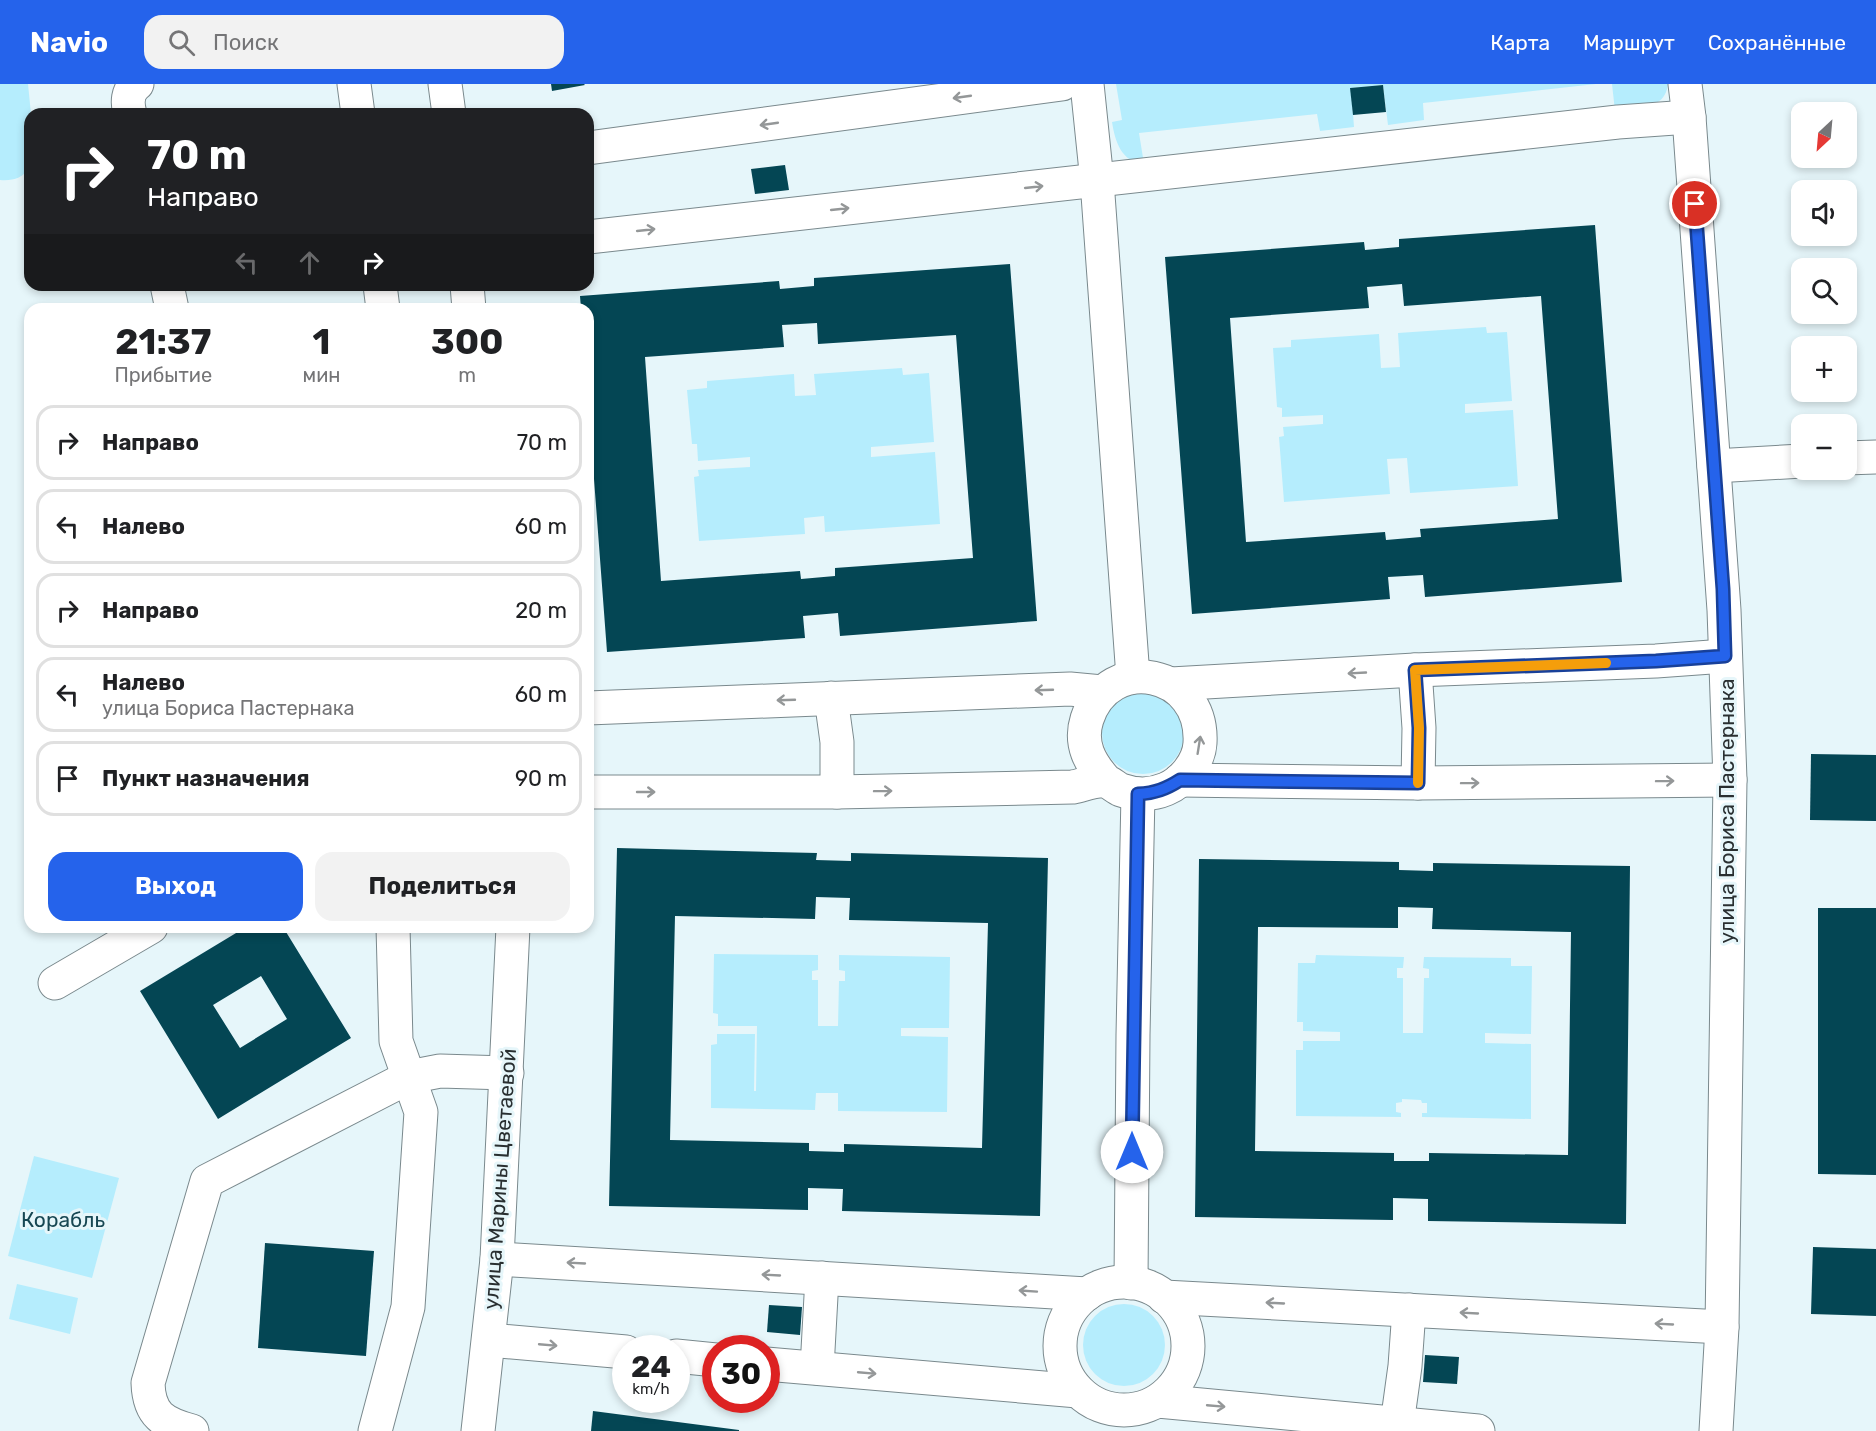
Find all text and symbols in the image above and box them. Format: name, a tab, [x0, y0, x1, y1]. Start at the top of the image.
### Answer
search box	[144, 15, 564, 69]
text: Navio	[30, 26, 108, 59]
icon: search	[165, 26, 198, 59]
text: Поиск	[213, 29, 279, 56]
text: Карта	[1490, 30, 1550, 55]
text: Маршрут	[1583, 30, 1675, 55]
text: Сохранённые	[1708, 30, 1846, 55]
one-way arrow	[953, 92, 973, 103]
north arrow	[1791, 102, 1857, 168]
map controls	[1791, 102, 1857, 480]
one-way arrow	[760, 119, 780, 130]
text: 70 m	[147, 130, 247, 180]
icon: right	[48, 132, 126, 210]
pin	[1669, 178, 1720, 229]
button: sound	[1791, 180, 1857, 246]
text: Направо	[147, 181, 259, 213]
one-way arrow	[1023, 181, 1043, 192]
icon: arrive	[1678, 187, 1711, 220]
one-way arrow	[830, 203, 849, 214]
one-way arrow	[636, 224, 656, 235]
icon: left	[230, 246, 263, 279]
icon: ahead	[293, 246, 326, 279]
icon: right	[356, 246, 389, 279]
button: search	[1791, 258, 1857, 324]
text: 21:37	[115, 320, 211, 363]
text: 1	[313, 320, 330, 363]
text: 300	[431, 320, 504, 363]
button: +	[1791, 336, 1857, 402]
text: Прибытие	[114, 363, 212, 387]
text: мин	[303, 363, 341, 387]
text: m	[458, 363, 476, 387]
button: −	[1791, 414, 1857, 480]
icon: right	[51, 426, 84, 459]
text: Направо	[102, 429, 199, 456]
text: 70 m	[517, 429, 567, 456]
icon: left	[51, 510, 84, 543]
text: Налево	[102, 513, 185, 540]
text: 60 m	[515, 513, 567, 540]
icon: right	[51, 594, 84, 627]
text: Направо	[102, 597, 199, 624]
text: 20 m	[515, 597, 567, 624]
one-way arrow	[1347, 668, 1367, 679]
text: Налево	[102, 669, 185, 696]
icon: left	[51, 678, 84, 711]
street label: улица Бориса Пастернака	[1714, 678, 1739, 944]
text: 60 m	[515, 681, 567, 708]
one-way arrow	[1034, 685, 1054, 696]
one-way arrow	[776, 694, 796, 706]
text: улица Бориса Пастернака	[102, 696, 354, 720]
one-way arrow	[1193, 735, 1204, 755]
icon: arrive	[51, 762, 84, 795]
text: Пункт назначения	[102, 765, 310, 792]
text: 90 m	[515, 765, 567, 792]
one-way arrow	[1654, 775, 1674, 787]
one-way arrow	[1459, 777, 1479, 789]
one-way arrow	[873, 785, 893, 796]
one-way arrow	[636, 786, 656, 798]
button: Выход	[48, 852, 303, 921]
button: Поделиться	[315, 852, 570, 921]
street label: улица Марины Цветаевой	[478, 1048, 521, 1310]
position arrow	[1100, 1120, 1164, 1184]
park label: Корабль	[21, 1207, 105, 1232]
one-way arrow	[567, 1258, 587, 1269]
one-way arrow	[761, 1269, 781, 1280]
one-way arrow	[1019, 1285, 1039, 1296]
one-way arrow	[1265, 1297, 1285, 1308]
one-way arrow	[1460, 1308, 1480, 1319]
one-way arrow	[1655, 1319, 1675, 1330]
speed limit sign: 30	[702, 1335, 780, 1413]
one-way arrow	[537, 1340, 557, 1351]
text: 24	[631, 1349, 671, 1385]
one-way arrow	[856, 1368, 876, 1379]
text: km/h	[632, 1380, 670, 1398]
one-way arrow	[1206, 1401, 1226, 1412]

